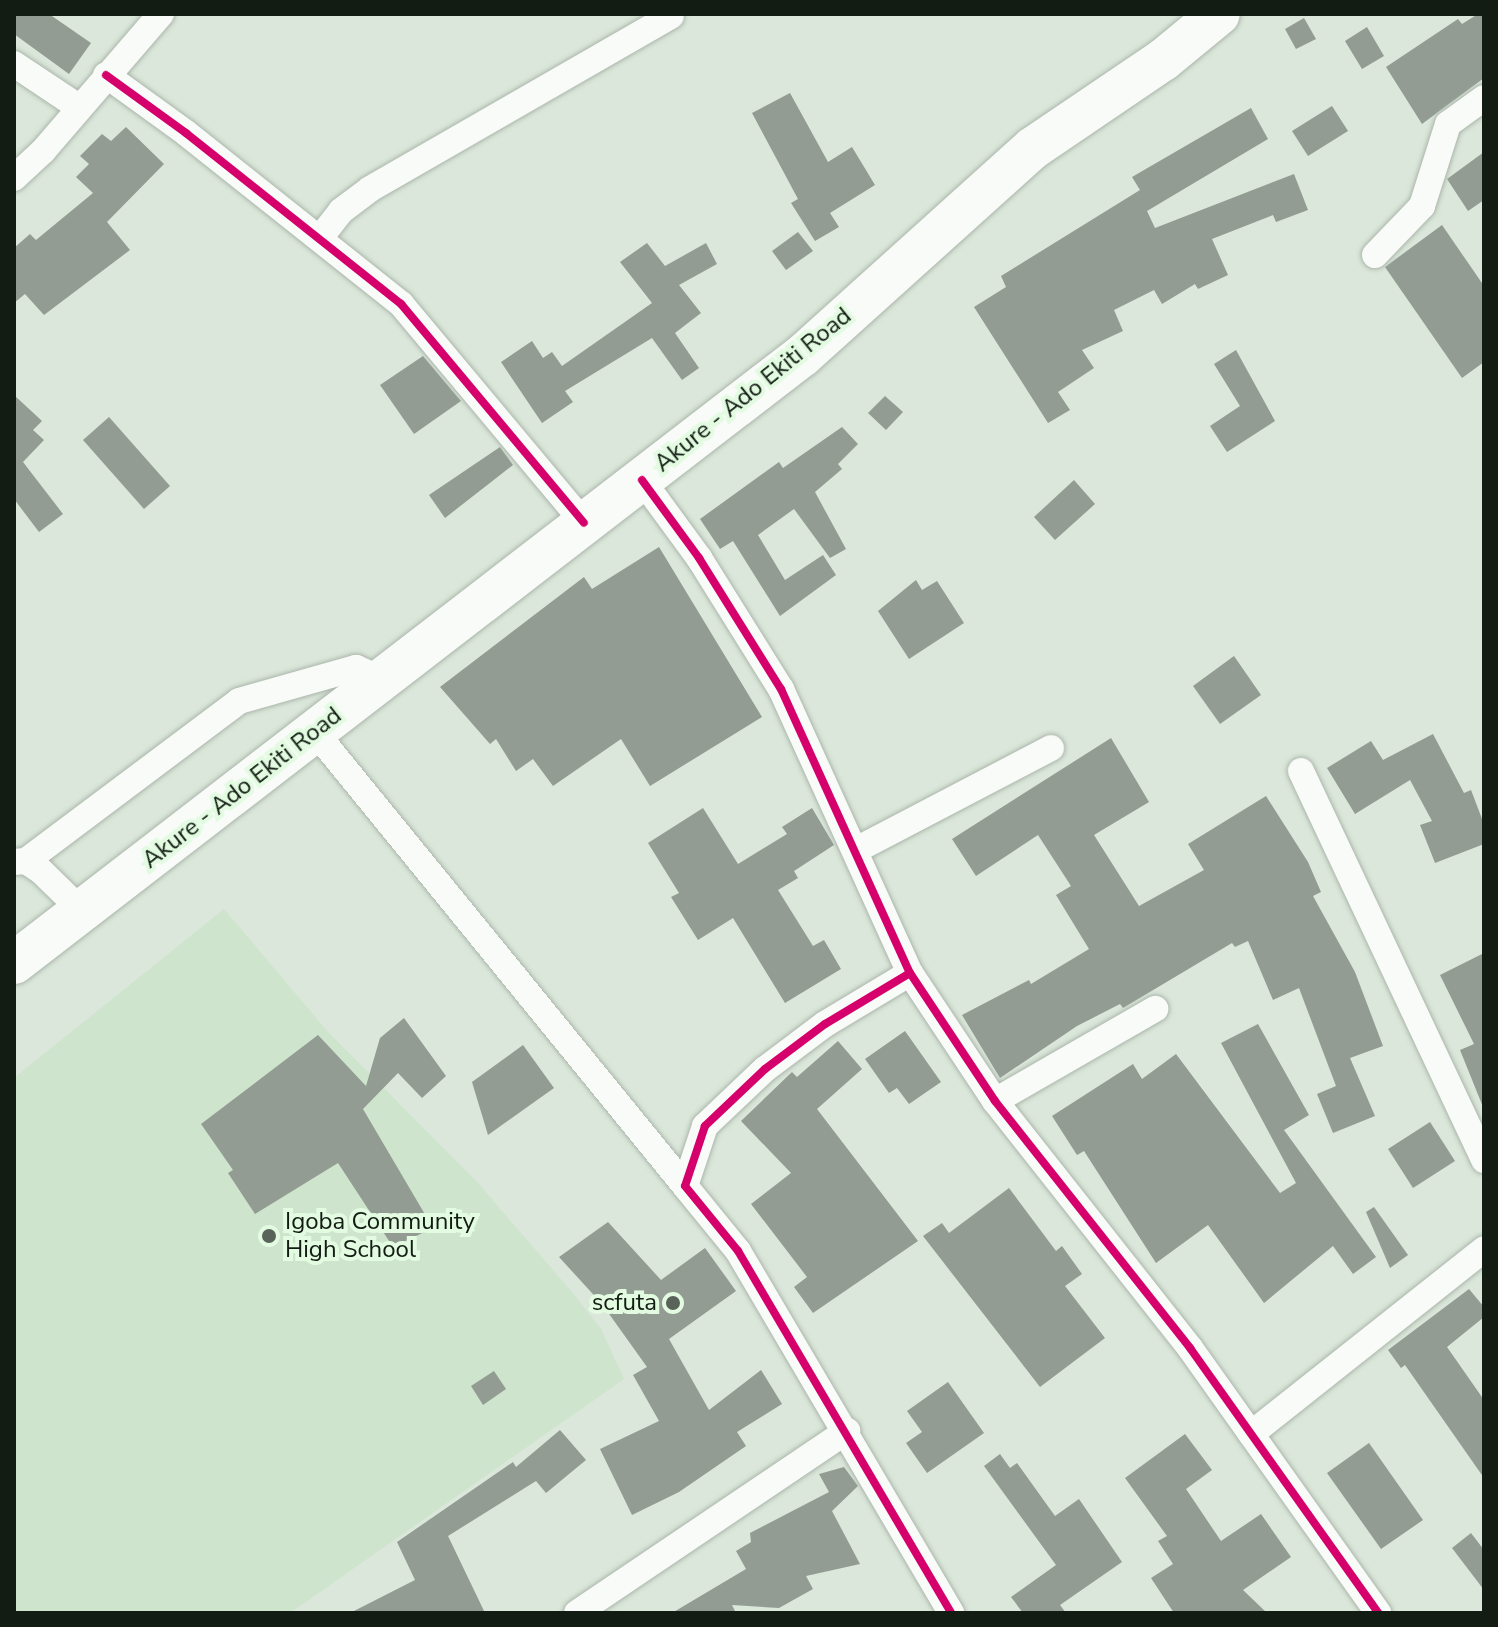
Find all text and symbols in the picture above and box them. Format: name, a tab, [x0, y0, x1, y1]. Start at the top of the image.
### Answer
street label: Akure - Ado Ekiti Road	[649, 302, 857, 478]
street label: Akure - Ado Ekiti Road	[137, 701, 347, 875]
place label: Igoba Community High School	[285, 1208, 475, 1264]
marker: Igoba Community High School	[260, 1227, 278, 1245]
place label: scfuta	[592, 1289, 657, 1317]
marker: scfuta	[664, 1294, 682, 1312]

